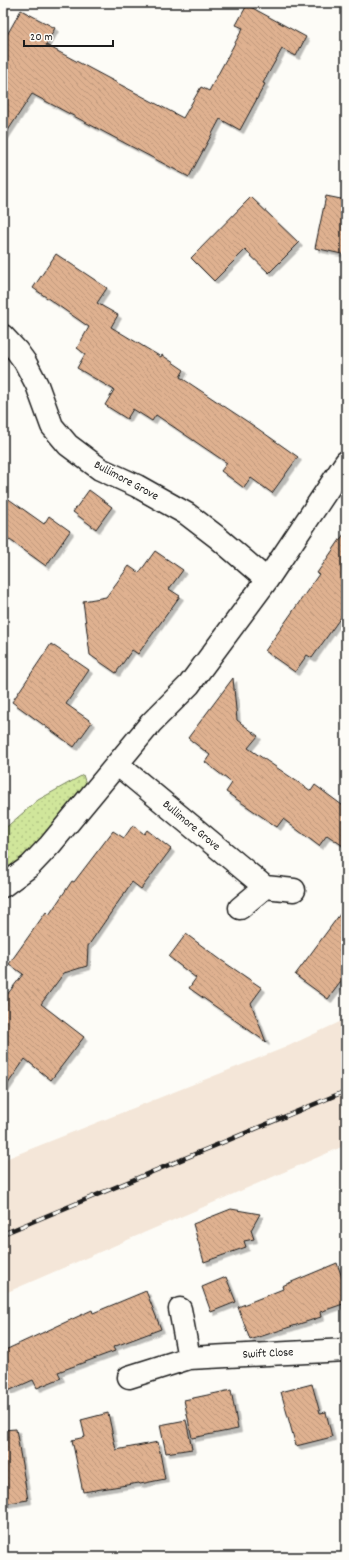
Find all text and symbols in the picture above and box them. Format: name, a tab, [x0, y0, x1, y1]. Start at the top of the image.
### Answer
scale bar	[24, 22, 113, 48]
text: 20 m	[30, 29, 53, 46]
street label: Bullimore Grove	[91, 457, 161, 505]
street label: Bullimore Grove	[158, 797, 224, 855]
street label: Swift Close	[242, 1344, 294, 1364]

